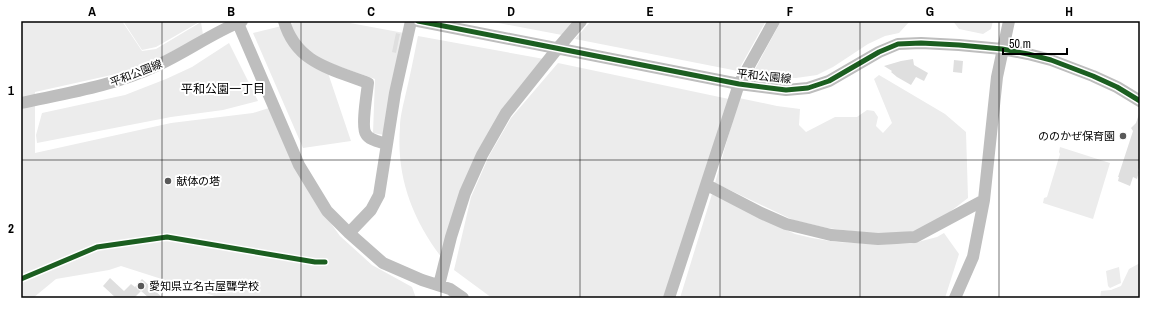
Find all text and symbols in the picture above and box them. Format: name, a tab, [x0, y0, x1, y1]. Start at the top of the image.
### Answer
text: A	[88, 3, 96, 20]
text: B	[227, 3, 235, 20]
text: C	[367, 3, 375, 20]
text: D	[507, 3, 515, 20]
text: E	[646, 3, 654, 20]
text: F	[787, 3, 794, 20]
text: G	[926, 3, 934, 20]
text: H	[1065, 3, 1073, 20]
scale bar	[1003, 30, 1067, 56]
text: 50 m	[1009, 36, 1031, 52]
street label: 平和公園線	[108, 57, 164, 89]
street label: 平和公園線	[736, 66, 792, 86]
district label: 平和公園一丁目	[181, 81, 265, 97]
text: 1	[8, 82, 14, 99]
place label: ののかぜ保育園	[1038, 129, 1115, 143]
marker: ののかぜ保育園	[1118, 131, 1128, 141]
place label: 献体の塔	[176, 174, 220, 188]
marker: 献体の塔	[163, 176, 173, 186]
text: 2	[8, 220, 14, 237]
place label: 愛知県立名古屋聾学校	[149, 279, 259, 293]
marker: 愛知県立名古屋聾学校	[136, 281, 146, 291]

